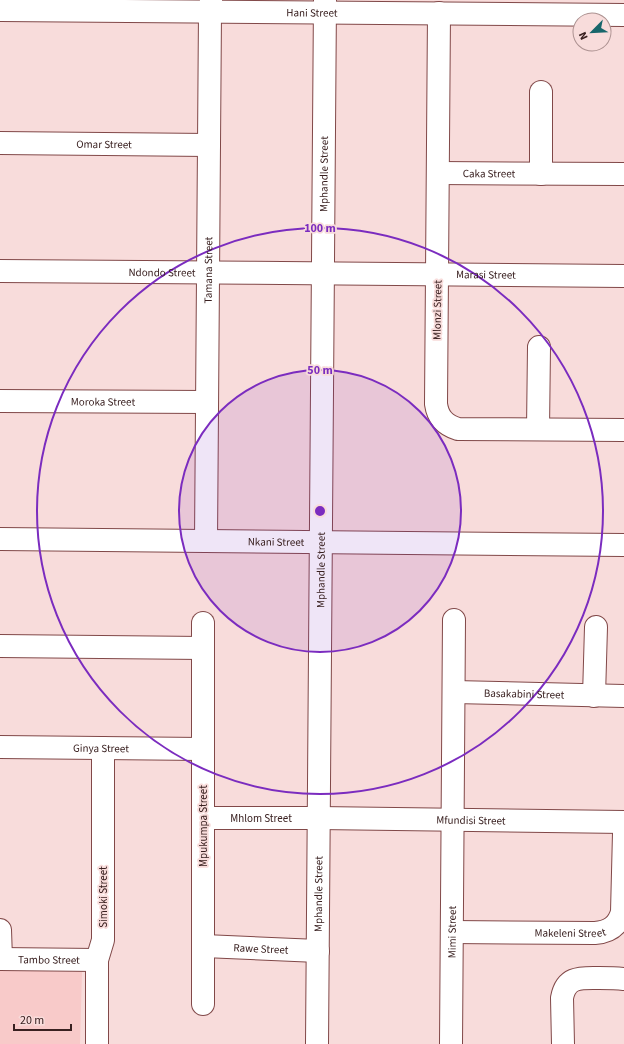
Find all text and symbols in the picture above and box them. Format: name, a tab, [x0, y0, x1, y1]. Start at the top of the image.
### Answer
street label: Hani Street	[286, 5, 338, 21]
north arrow	[572, 12, 612, 52]
text: N	[575, 29, 592, 42]
street label: Mphandle Street	[316, 136, 332, 212]
street label: Omar Street	[76, 137, 132, 152]
street label: Caka Street	[463, 166, 516, 181]
text: 100 m	[304, 220, 336, 237]
street label: Tamana Street	[201, 236, 216, 303]
street label: Ndondo Street	[128, 265, 196, 280]
street label: Marasi Street	[456, 267, 516, 283]
street label: Mlonzi Street	[429, 280, 446, 340]
text: 50 m	[307, 362, 333, 379]
street label: Moroka Street	[71, 394, 135, 410]
centre of rings	[313, 504, 327, 518]
street label: Mphandle Street	[313, 532, 329, 608]
street label: Nkani Street	[248, 534, 305, 550]
street label: Basakabini Street	[484, 686, 565, 703]
street label: Ginya Street	[73, 741, 129, 756]
street label: Mpukumpa Street	[196, 785, 211, 867]
street label: Mhlom Street	[230, 811, 292, 826]
street label: Mfundisi Street	[436, 813, 506, 828]
street label: Mphandle Street	[311, 856, 326, 932]
street label: Simoki Street	[96, 866, 111, 928]
street label: Mimi Street	[445, 905, 460, 958]
street label: Makeleni Street	[534, 924, 608, 941]
street label: Rawe Street	[233, 940, 289, 958]
street label: Tambo Street	[18, 952, 80, 968]
scale bar	[14, 1006, 71, 1032]
text: 20 m	[20, 1012, 44, 1029]

